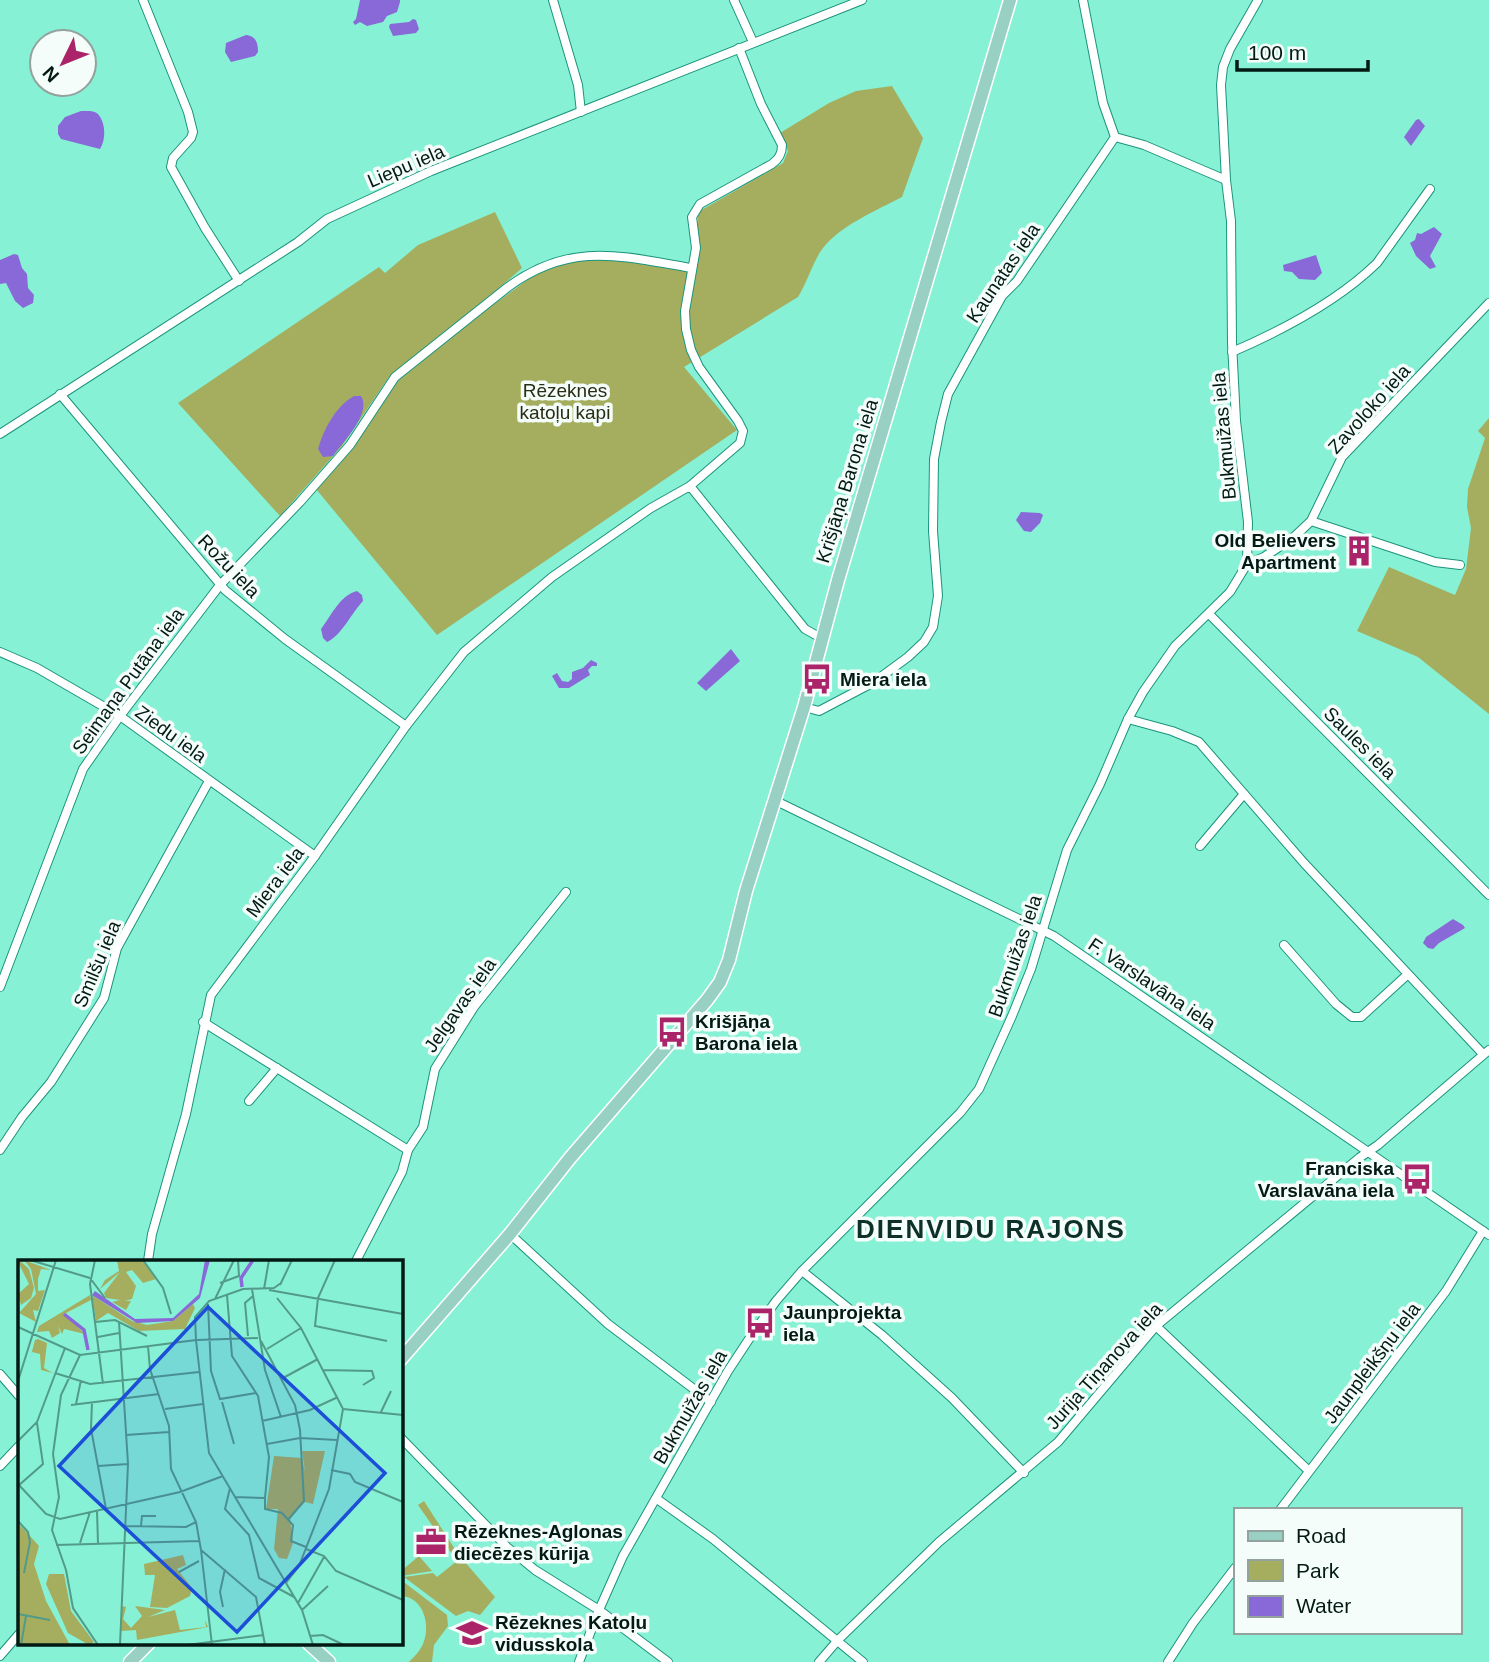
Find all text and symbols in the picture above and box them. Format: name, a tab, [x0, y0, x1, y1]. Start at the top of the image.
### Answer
north arrow	[28, 28, 98, 98]
scale bar	[1237, 28, 1368, 72]
text: 100 m	[1248, 41, 1306, 64]
text: N	[39, 62, 63, 86]
street label: Liepu iela	[364, 140, 448, 192]
street label: Kaunatas iela	[962, 219, 1044, 327]
street label: Zavoloko iela	[1324, 360, 1415, 458]
street label: Bukmuižas iela	[1208, 371, 1240, 501]
park label: Rēzeknes katoļu kapi	[520, 380, 610, 423]
street label: Krišjāņa Barona iela	[812, 396, 882, 565]
street label: Rožu iela	[194, 530, 264, 602]
place label: Old Believers Apartment	[1215, 530, 1337, 573]
building icon: Old Believers Apartment	[1342, 534, 1376, 568]
street label: Seimaņa Putāna iela	[68, 604, 188, 758]
bus stop icon: Miera iela	[800, 662, 834, 696]
place label: Miera iela	[840, 669, 927, 690]
street label: Ziedu iela	[132, 701, 211, 767]
street label: Saules iela	[1320, 703, 1401, 784]
street label: Miera iela	[242, 842, 308, 921]
street label: Bukmuižas iela	[984, 892, 1046, 1020]
street label: Smilšu iela	[69, 917, 125, 1010]
street label: F. Varslavāna iela	[1085, 934, 1220, 1034]
street label: Jelgavas iela	[420, 954, 500, 1056]
place label: Krišjāņa Barona iela	[695, 1011, 798, 1054]
bus stop icon: Krišjāņa Barona iela	[655, 1015, 689, 1049]
place label: Franciska Varslavāna iela	[1258, 1158, 1394, 1201]
bus stop icon: Franciska Varslavāna iela	[1400, 1162, 1434, 1196]
district label: DIENVIDU RAJONS	[856, 1214, 1126, 1244]
inset map	[18, 1260, 402, 1644]
street label: Jurija Tiņanova iela	[1042, 1298, 1167, 1433]
street label: Jaunpleikšņu iela	[1320, 1298, 1425, 1428]
place label: Jaunprojekta iela	[783, 1302, 902, 1345]
bus stop icon: Jaunprojekta iela	[743, 1306, 777, 1340]
street label: Bukmuižas iela	[649, 1346, 731, 1468]
legend	[1234, 1508, 1461, 1634]
place label: Rēzeknes-Aglonas diecēzes kūrija	[454, 1521, 623, 1564]
text: Road	[1296, 1524, 1346, 1547]
office icon: Rēzeknes-Aglonas diecēzes kūrija	[414, 1525, 448, 1559]
text: Park	[1296, 1559, 1340, 1582]
text: Water	[1296, 1594, 1351, 1617]
place label: Rēzeknes Katoļu vidusskola	[495, 1612, 647, 1655]
school or university icon: Rēzeknes Katoļu vidusskola	[455, 1616, 489, 1650]

